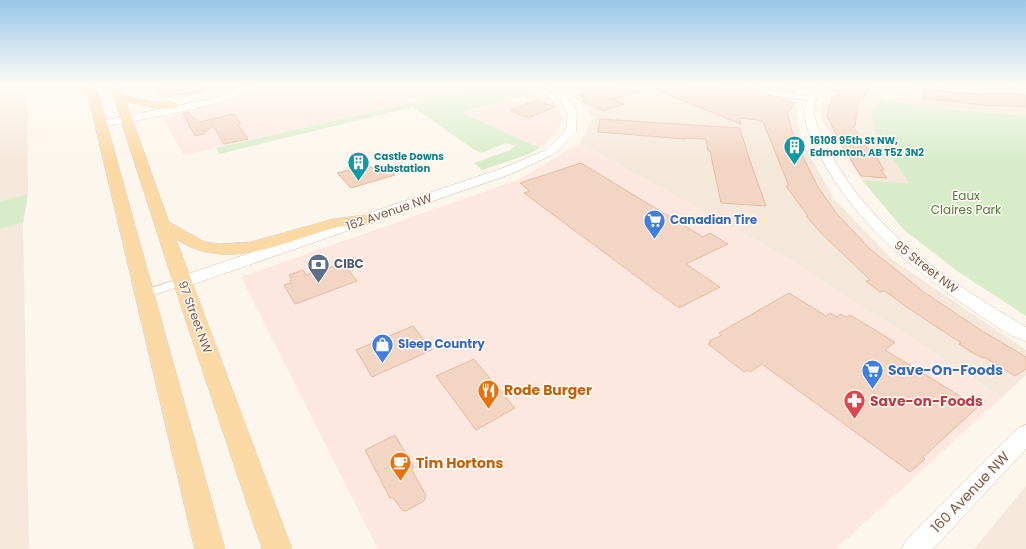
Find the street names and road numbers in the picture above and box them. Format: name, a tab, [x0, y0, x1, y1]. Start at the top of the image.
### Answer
street label: 162 Avenue NW	[344, 189, 434, 234]
street label: 95 Street NW	[891, 236, 962, 297]
street label: 97 Street NW	[175, 278, 217, 356]
street label: 160 Avenue NW	[926, 447, 1014, 537]

